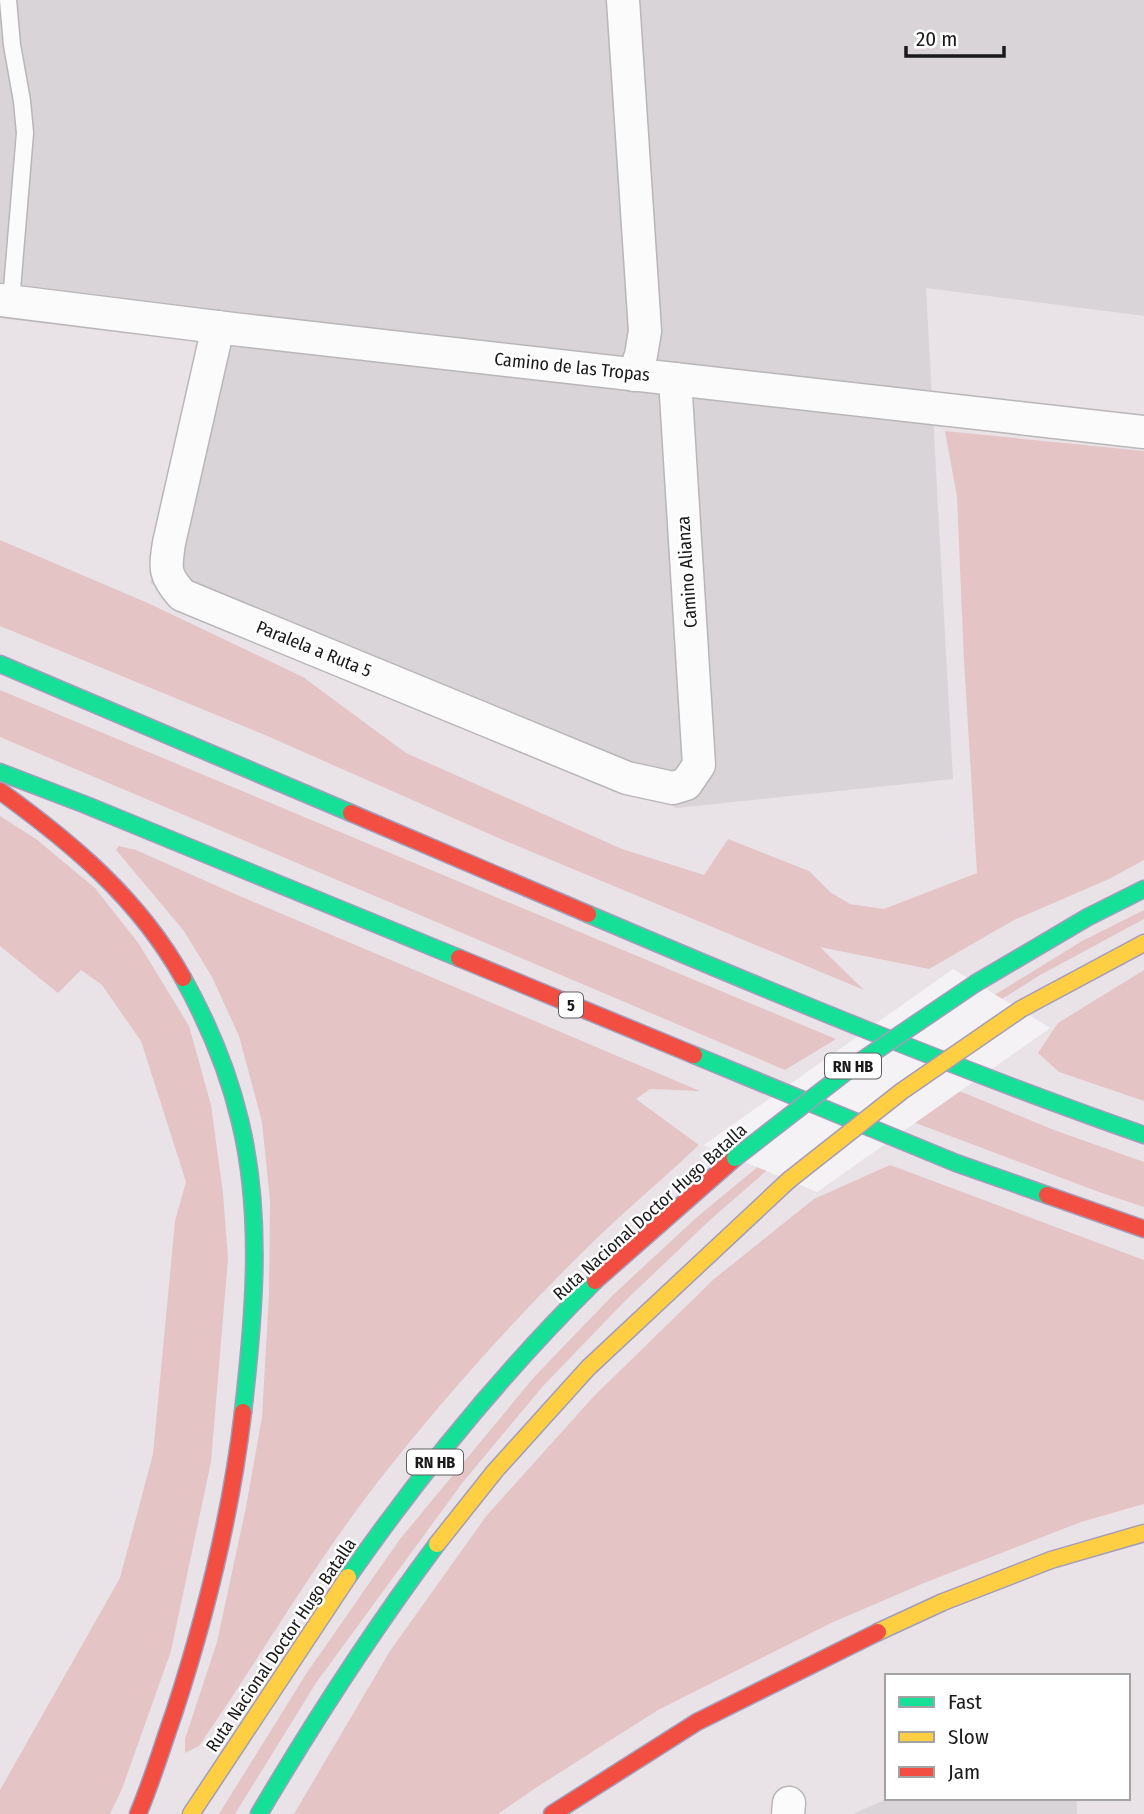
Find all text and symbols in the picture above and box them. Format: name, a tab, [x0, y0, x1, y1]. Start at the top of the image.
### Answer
scale bar	[906, 14, 1004, 58]
text: 20 m	[916, 26, 957, 52]
street label: Camino de las Tropas	[493, 348, 651, 386]
street label: Camino Alianza	[672, 515, 702, 629]
street label: Paralela a Ruta 5	[253, 616, 375, 682]
road number: 5	[559, 993, 583, 1018]
road number: RN HB	[825, 1054, 881, 1078]
street label: Ruta Nacional Doctor Hugo Batalla	[549, 1119, 752, 1305]
road number: RN HB	[407, 1450, 463, 1474]
street label: Ruta Nacional Doctor Hugo Batalla	[201, 1534, 361, 1756]
legend	[885, 1674, 1130, 1800]
text: Fast	[948, 1689, 982, 1715]
text: Slow	[948, 1724, 989, 1750]
text: Jam	[948, 1759, 980, 1785]

